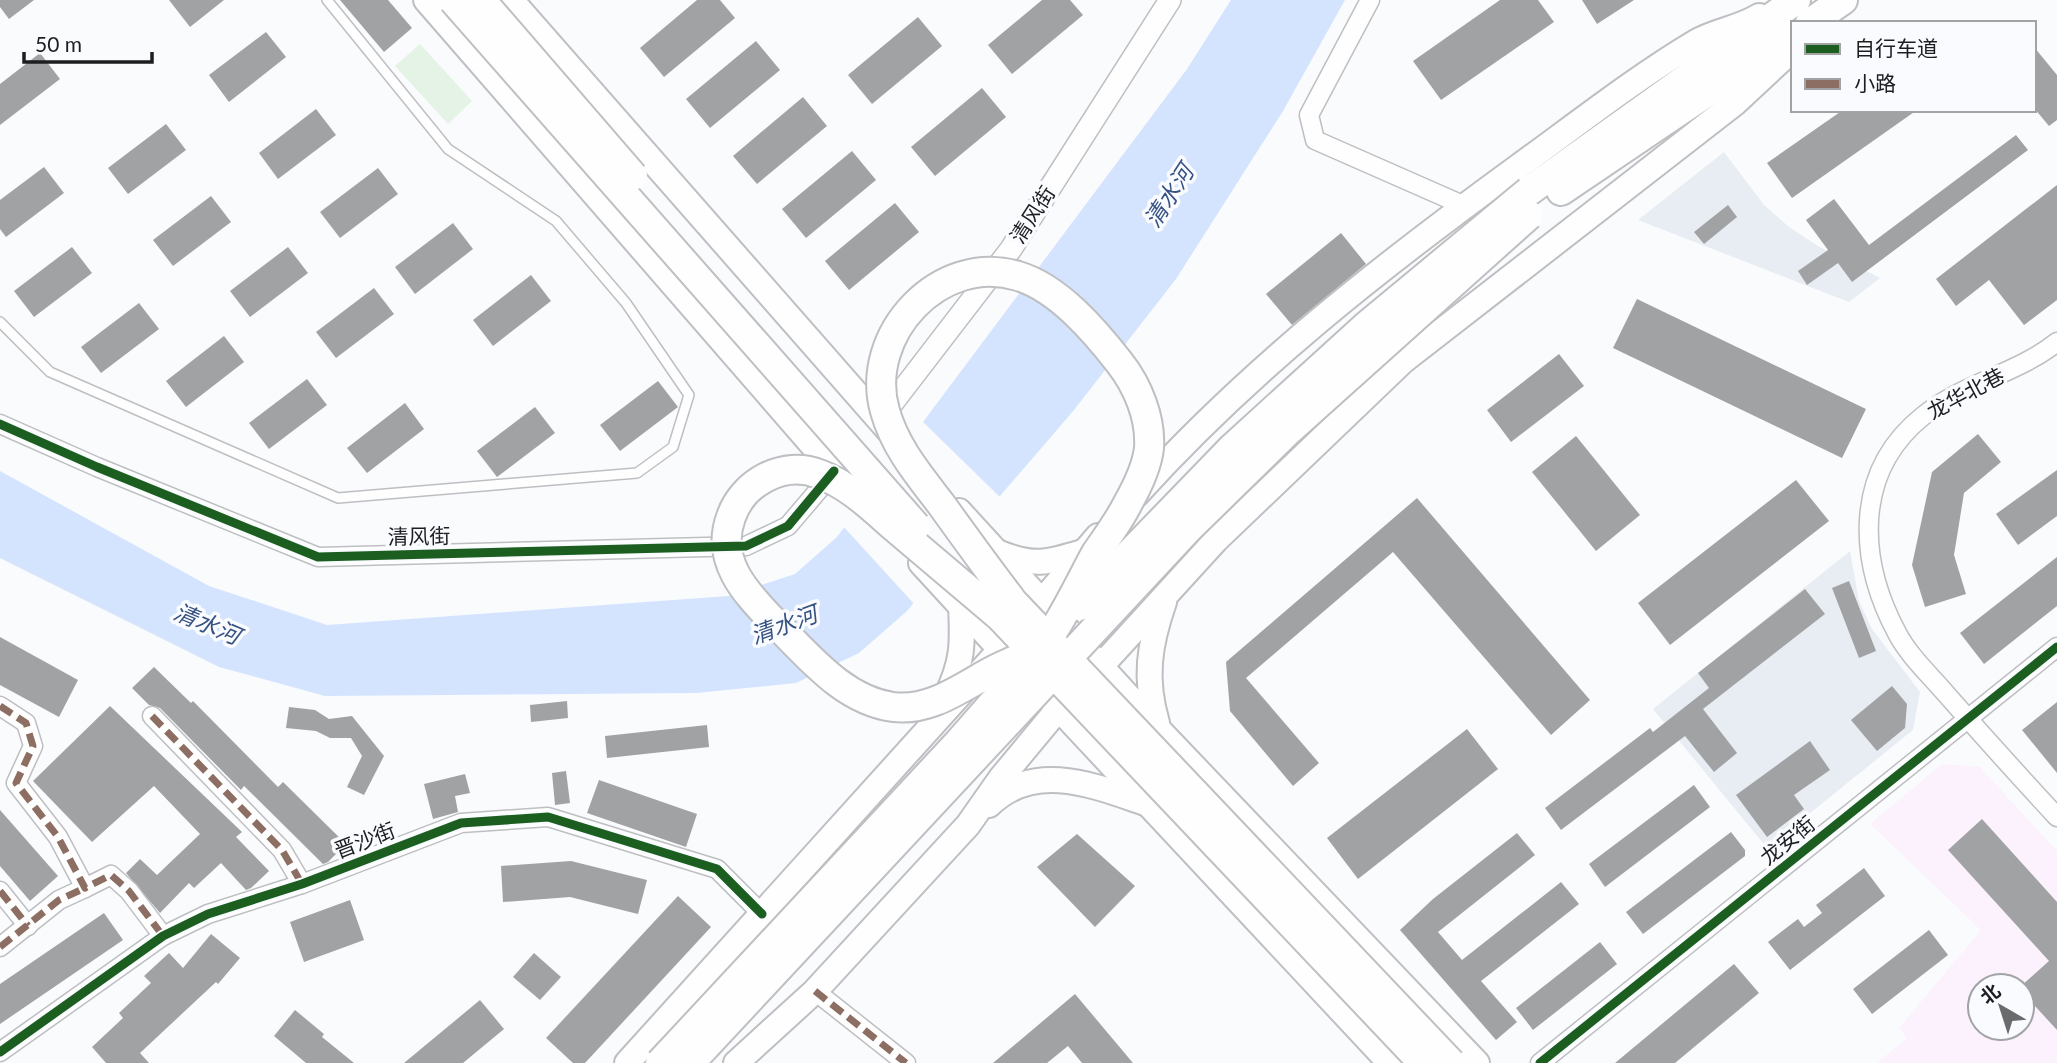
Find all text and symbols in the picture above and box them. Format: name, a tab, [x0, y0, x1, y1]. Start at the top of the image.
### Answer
scale bar	[24, 21, 152, 65]
legend	[1791, 21, 2036, 112]
text: 50 m	[35, 31, 82, 56]
text: 自行车道	[1854, 35, 1938, 60]
text: 小路	[1854, 70, 1896, 95]
water label: 清水河	[1138, 156, 1201, 232]
street label: 清风街	[1004, 181, 1059, 247]
street label: 龙华北巷	[1922, 362, 2008, 423]
street label: 清风街	[387, 522, 451, 549]
water label: 清水河	[170, 597, 248, 651]
water label: 清水河	[746, 598, 825, 649]
street label: 龙安街	[1755, 810, 1819, 869]
street label: 晋沙街	[331, 817, 398, 863]
north arrow	[1966, 972, 2036, 1042]
text: 北	[1975, 978, 2005, 1008]

